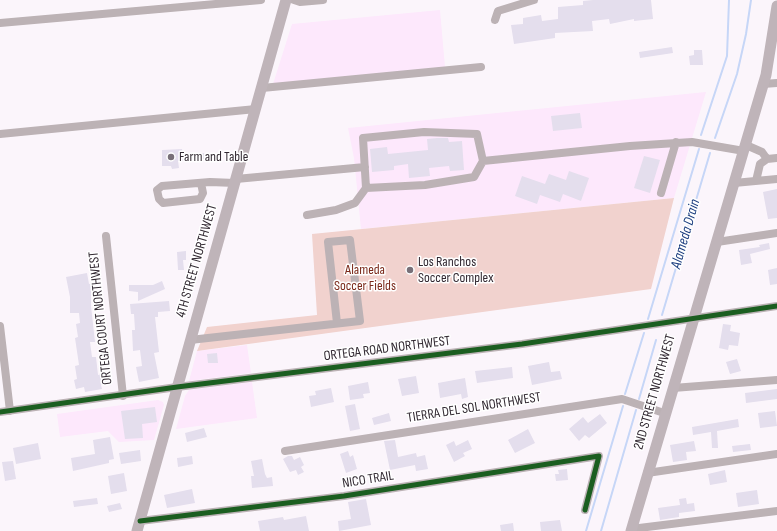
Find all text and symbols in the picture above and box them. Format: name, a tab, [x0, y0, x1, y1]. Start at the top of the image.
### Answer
place label: Farm and Table	[179, 149, 248, 165]
marker: Farm and Table	[166, 152, 176, 162]
water label: Alameda Drain	[667, 197, 705, 271]
street label: 4TH STREET NORTHWEST	[173, 202, 221, 320]
street label: ORTEGA COURT NORTHWEST	[86, 251, 116, 385]
place label: Los Ranchos Soccer Complex	[418, 254, 493, 286]
park label: Alameda Soccer Fields	[334, 262, 396, 294]
marker: Los Ranchos Soccer Complex	[405, 265, 415, 275]
street label: 2ND STREET NORTHWEST	[631, 332, 679, 452]
street label: ORTEGA ROAD NORTHWEST	[323, 333, 451, 365]
street label: TIERRA DEL SOL NORTHWEST	[406, 389, 542, 427]
street label: NICO TRAIL	[341, 468, 395, 492]

